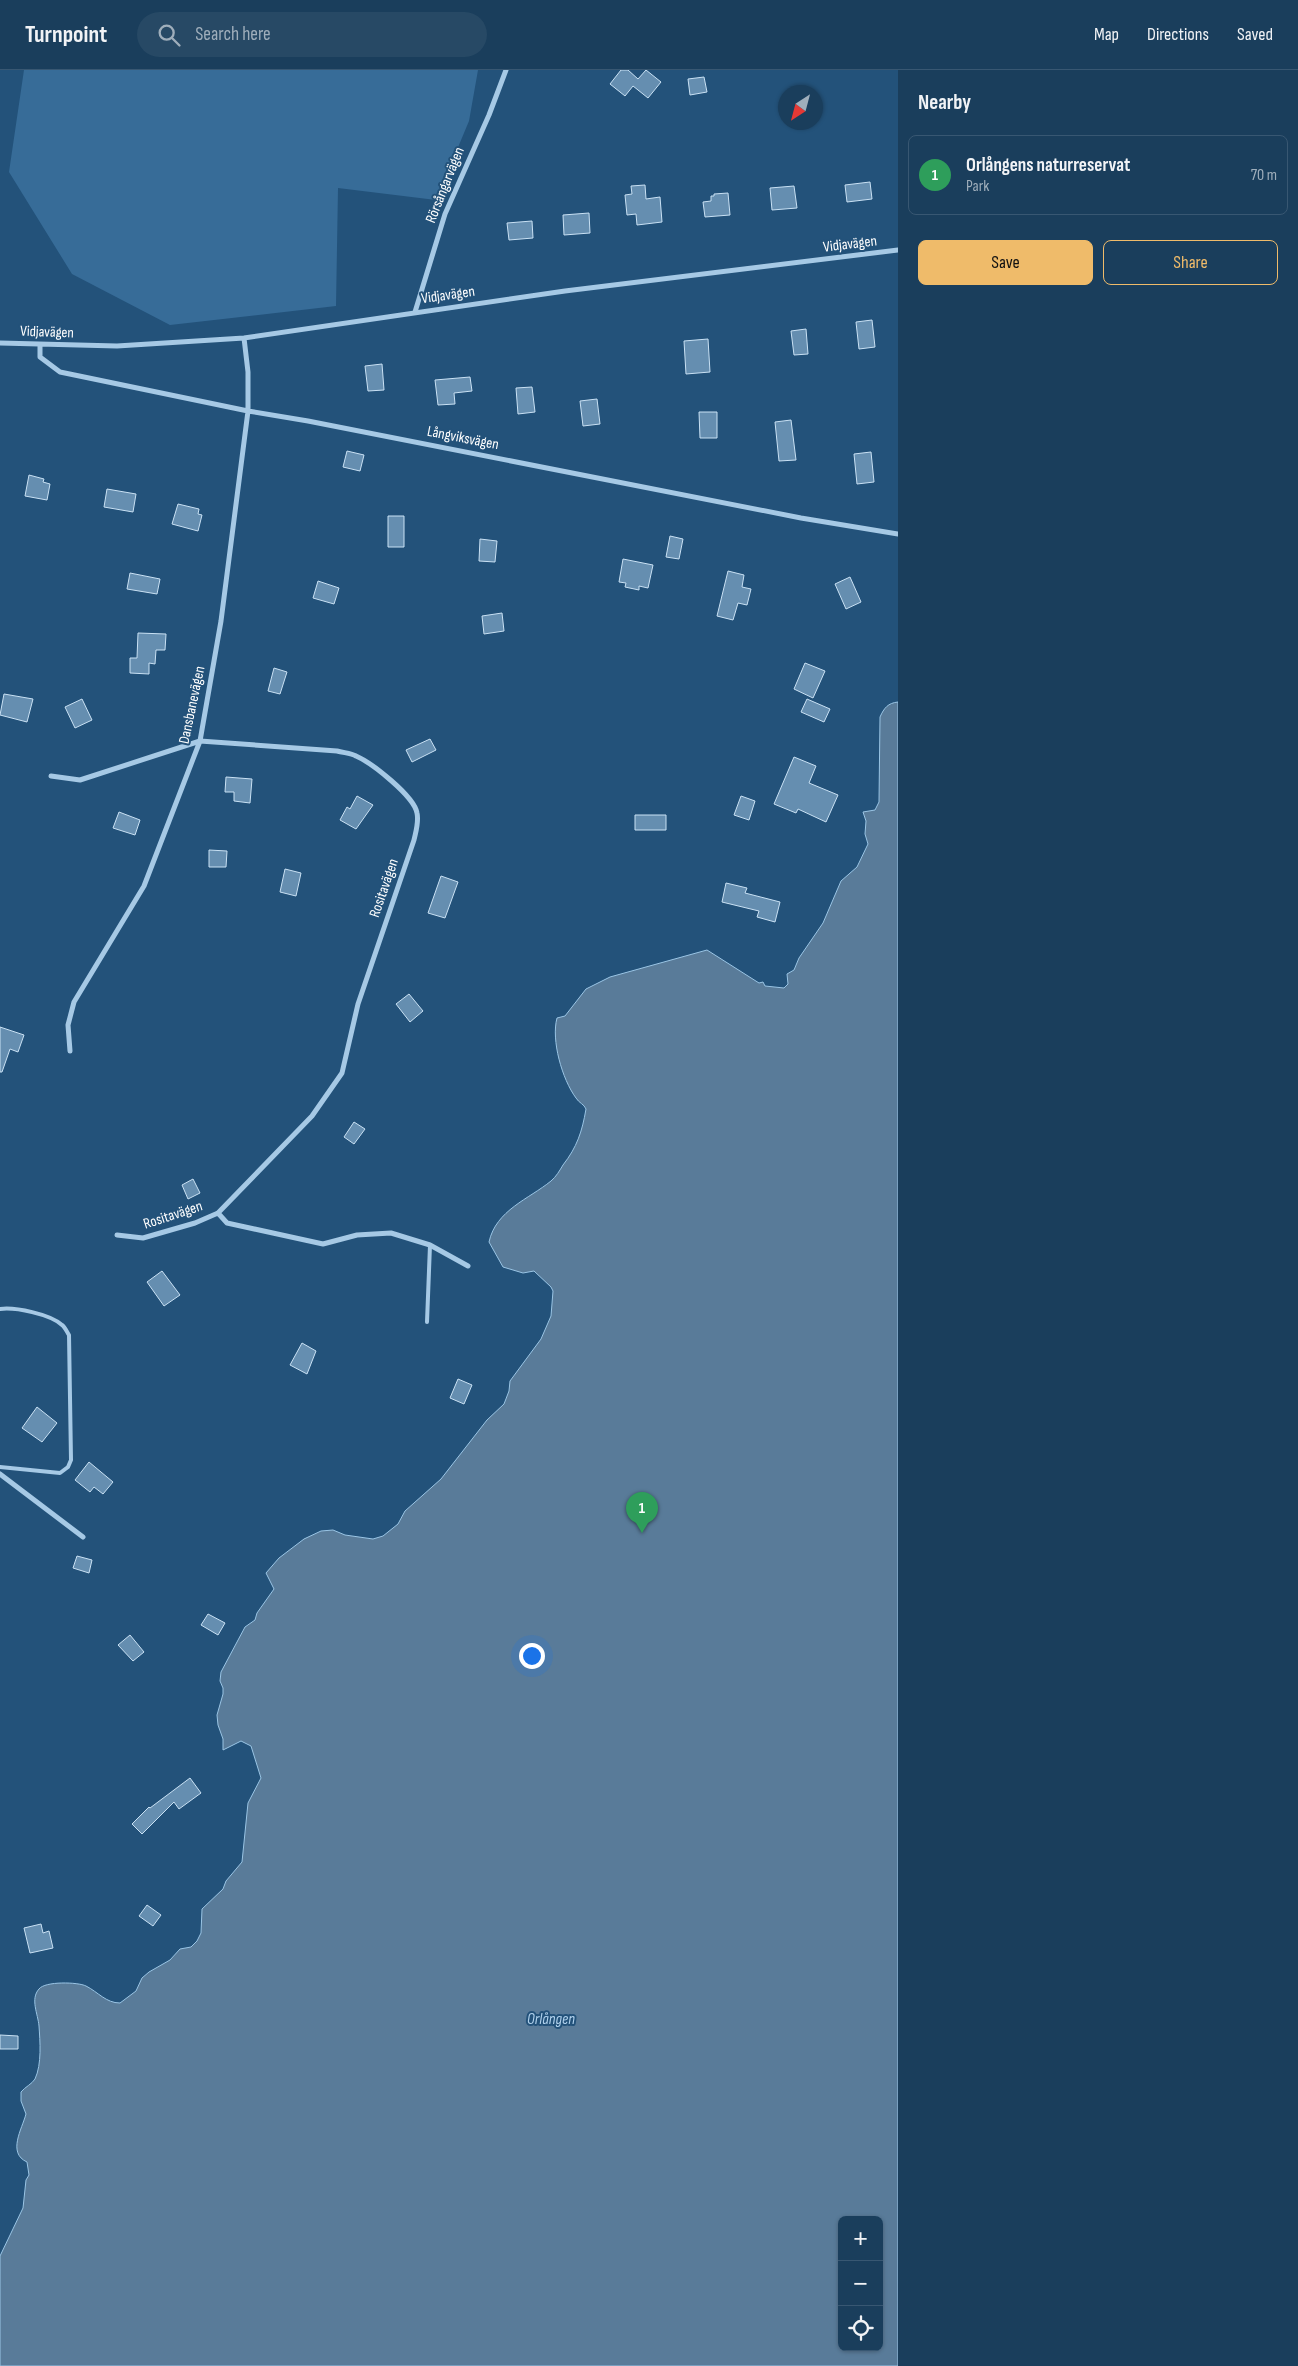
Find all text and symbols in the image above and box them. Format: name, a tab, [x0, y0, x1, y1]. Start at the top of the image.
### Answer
search box	[137, 12, 487, 57]
text: Turnpoint	[25, 20, 107, 49]
icon: search	[155, 21, 183, 49]
text: Search here	[195, 23, 271, 46]
text: Map	[1094, 24, 1119, 45]
text: Directions	[1147, 24, 1209, 45]
text: Saved	[1237, 24, 1273, 45]
north arrow	[778, 85, 823, 130]
text: Nearby	[918, 90, 971, 115]
street label: Rörsångarvägen	[421, 144, 469, 226]
text: Orlångens naturreservat	[966, 154, 1130, 177]
text: 1	[932, 166, 938, 185]
text: 70 m	[1251, 166, 1277, 185]
text: Park	[966, 177, 989, 196]
street label: Vidjavägen	[822, 231, 878, 257]
button: Save	[918, 240, 1093, 285]
button: Share	[1103, 240, 1278, 285]
street label: Vidjavägen	[420, 282, 476, 308]
street label: Vidjavägen	[20, 322, 74, 342]
street label: Långviksvägen	[426, 422, 500, 454]
street label: Dansbanevägen	[175, 664, 209, 746]
street label: Rositavägen	[365, 856, 403, 920]
street label: Rositavägen	[141, 1197, 205, 1233]
pin: 1	[626, 1492, 658, 1533]
your location	[519, 1643, 545, 1669]
water label: Orlången	[527, 2010, 575, 2029]
map controls	[838, 2216, 883, 2351]
button: +	[838, 2216, 883, 2261]
button: −	[838, 2261, 883, 2306]
button: locate	[838, 2306, 883, 2351]

